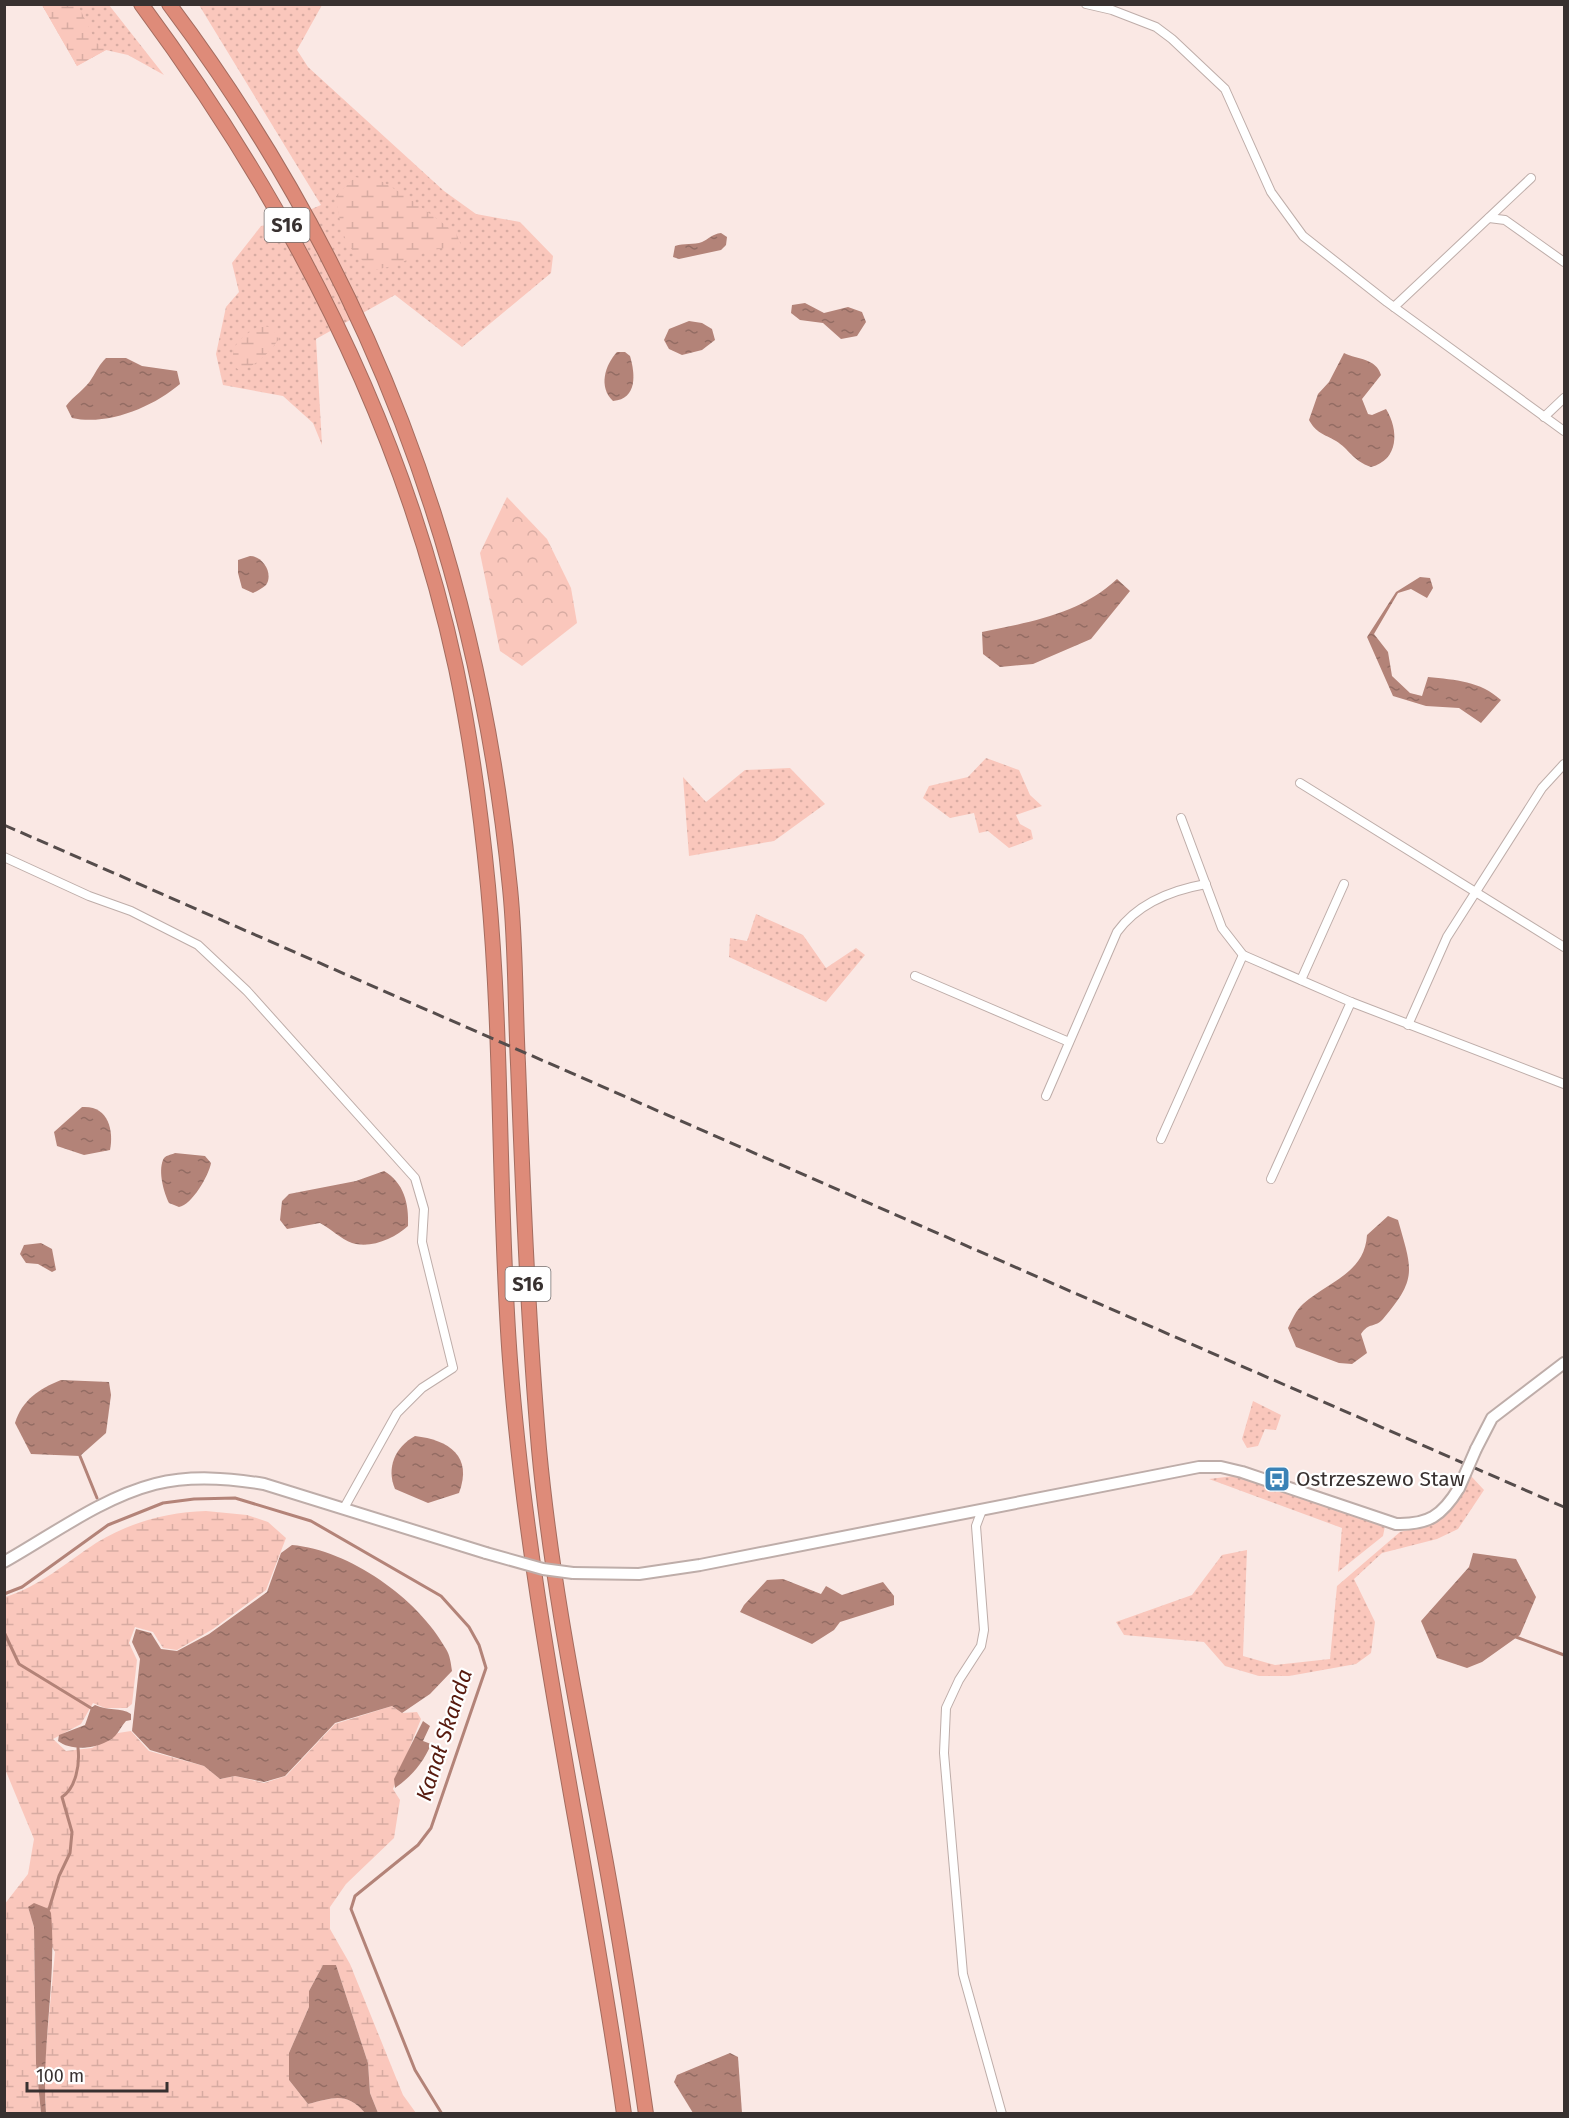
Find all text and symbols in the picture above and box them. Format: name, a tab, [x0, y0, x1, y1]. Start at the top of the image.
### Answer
road number: S16	[264, 208, 310, 242]
road number: S16	[506, 1267, 550, 1301]
bus stop icon: Ostrzeszewo Staw	[1262, 1464, 1292, 1494]
place label: Ostrzeszewo Staw	[1296, 1466, 1465, 1492]
water label: Kanał Skanda	[410, 1666, 478, 1804]
scale bar	[27, 2055, 166, 2093]
text: 100 m	[36, 2065, 84, 2087]

